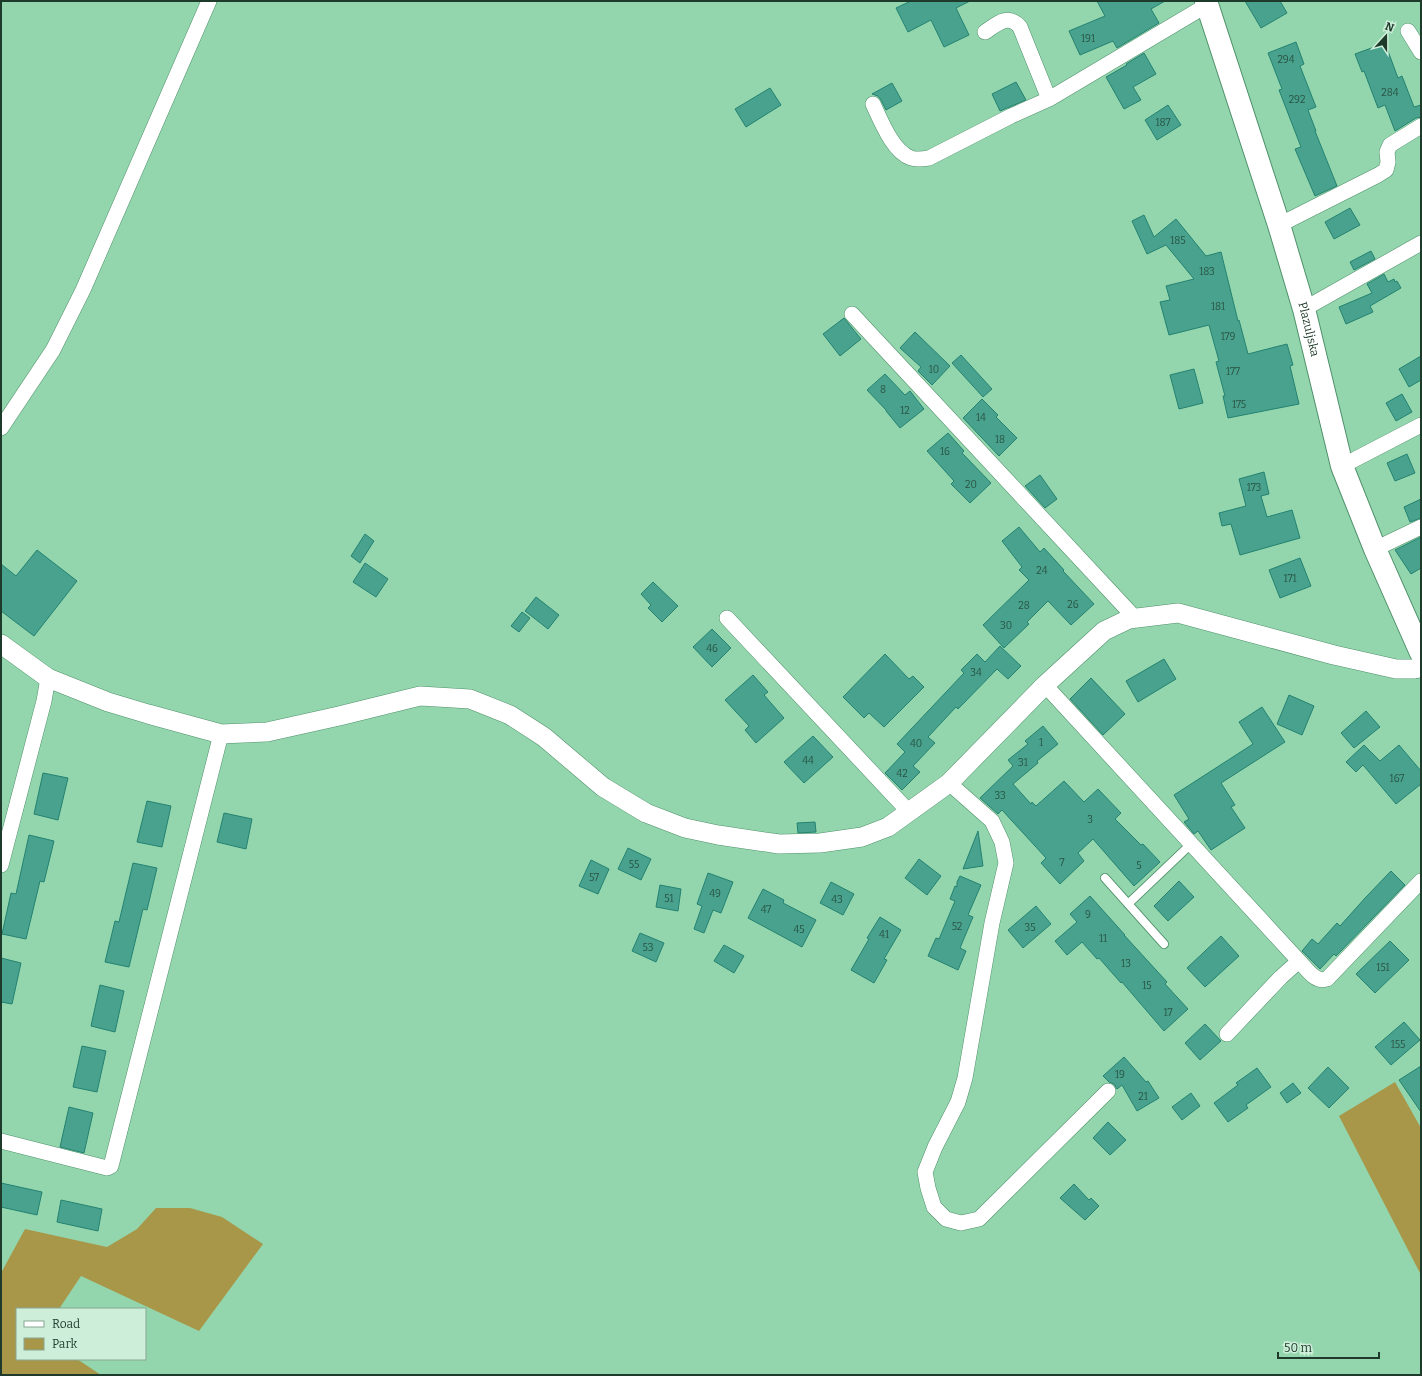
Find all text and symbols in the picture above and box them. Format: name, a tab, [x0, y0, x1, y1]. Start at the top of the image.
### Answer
north arrow	[1366, 16, 1406, 56]
text: N	[1383, 20, 1396, 35]
house number: 191	[1081, 33, 1095, 45]
house number: 294	[1277, 54, 1295, 66]
house number: 284	[1381, 87, 1399, 99]
house number: 292	[1289, 94, 1305, 106]
house number: 187	[1155, 117, 1171, 129]
house number: 185	[1170, 235, 1186, 247]
house number: 183	[1199, 266, 1215, 278]
street label: Plazuljska	[1295, 300, 1322, 358]
house number: 181	[1211, 301, 1225, 313]
house number: 179	[1221, 331, 1235, 343]
house number: 10	[929, 364, 939, 376]
house number: 177	[1226, 366, 1240, 378]
house number: 8	[880, 384, 886, 396]
house number: 175	[1232, 399, 1246, 411]
house number: 12	[900, 405, 910, 417]
house number: 14	[976, 412, 986, 424]
house number: 18	[995, 434, 1005, 446]
house number: 16	[940, 446, 950, 458]
house number: 20	[965, 479, 977, 491]
house number: 173	[1247, 482, 1262, 494]
house number: 24	[1036, 565, 1048, 577]
house number: 171	[1283, 573, 1297, 585]
house number: 26	[1067, 599, 1079, 611]
house number: 28	[1018, 600, 1030, 612]
house number: 30	[1000, 620, 1012, 632]
house number: 46	[706, 643, 718, 655]
house number: 34	[970, 667, 982, 679]
house number: 1	[1039, 737, 1043, 749]
house number: 40	[910, 738, 922, 750]
house number: 44	[802, 755, 814, 767]
house number: 31	[1018, 757, 1028, 769]
house number: 42	[896, 768, 908, 780]
house number: 167	[1390, 773, 1404, 785]
house number: 33	[994, 790, 1006, 802]
house number: 3	[1087, 814, 1093, 826]
house number: 7	[1059, 857, 1065, 869]
house number: 55	[629, 859, 639, 871]
house number: 5	[1136, 860, 1142, 872]
house number: 57	[589, 872, 599, 884]
house number: 49	[709, 888, 721, 900]
house number: 51	[664, 893, 674, 905]
house number: 43	[831, 894, 843, 906]
house number: 47	[761, 904, 771, 916]
house number: 9	[1085, 909, 1091, 921]
house number: 52	[952, 921, 962, 933]
house number: 35	[1024, 922, 1036, 934]
house number: 45	[793, 924, 805, 936]
house number: 41	[879, 929, 889, 941]
house number: 11	[1099, 933, 1107, 945]
house number: 53	[643, 942, 654, 954]
house number: 13	[1121, 958, 1131, 970]
house number: 151	[1376, 962, 1390, 974]
house number: 15	[1142, 980, 1152, 992]
house number: 17	[1164, 1007, 1172, 1019]
house number: 155	[1391, 1039, 1405, 1051]
house number: 19	[1115, 1069, 1125, 1081]
house number: 21	[1138, 1091, 1148, 1103]
legend	[16, 1308, 146, 1360]
text: Road	[52, 1317, 80, 1331]
scale bar	[1278, 1334, 1379, 1360]
text: Park	[52, 1337, 78, 1351]
text: 50 m	[1284, 1341, 1313, 1355]

